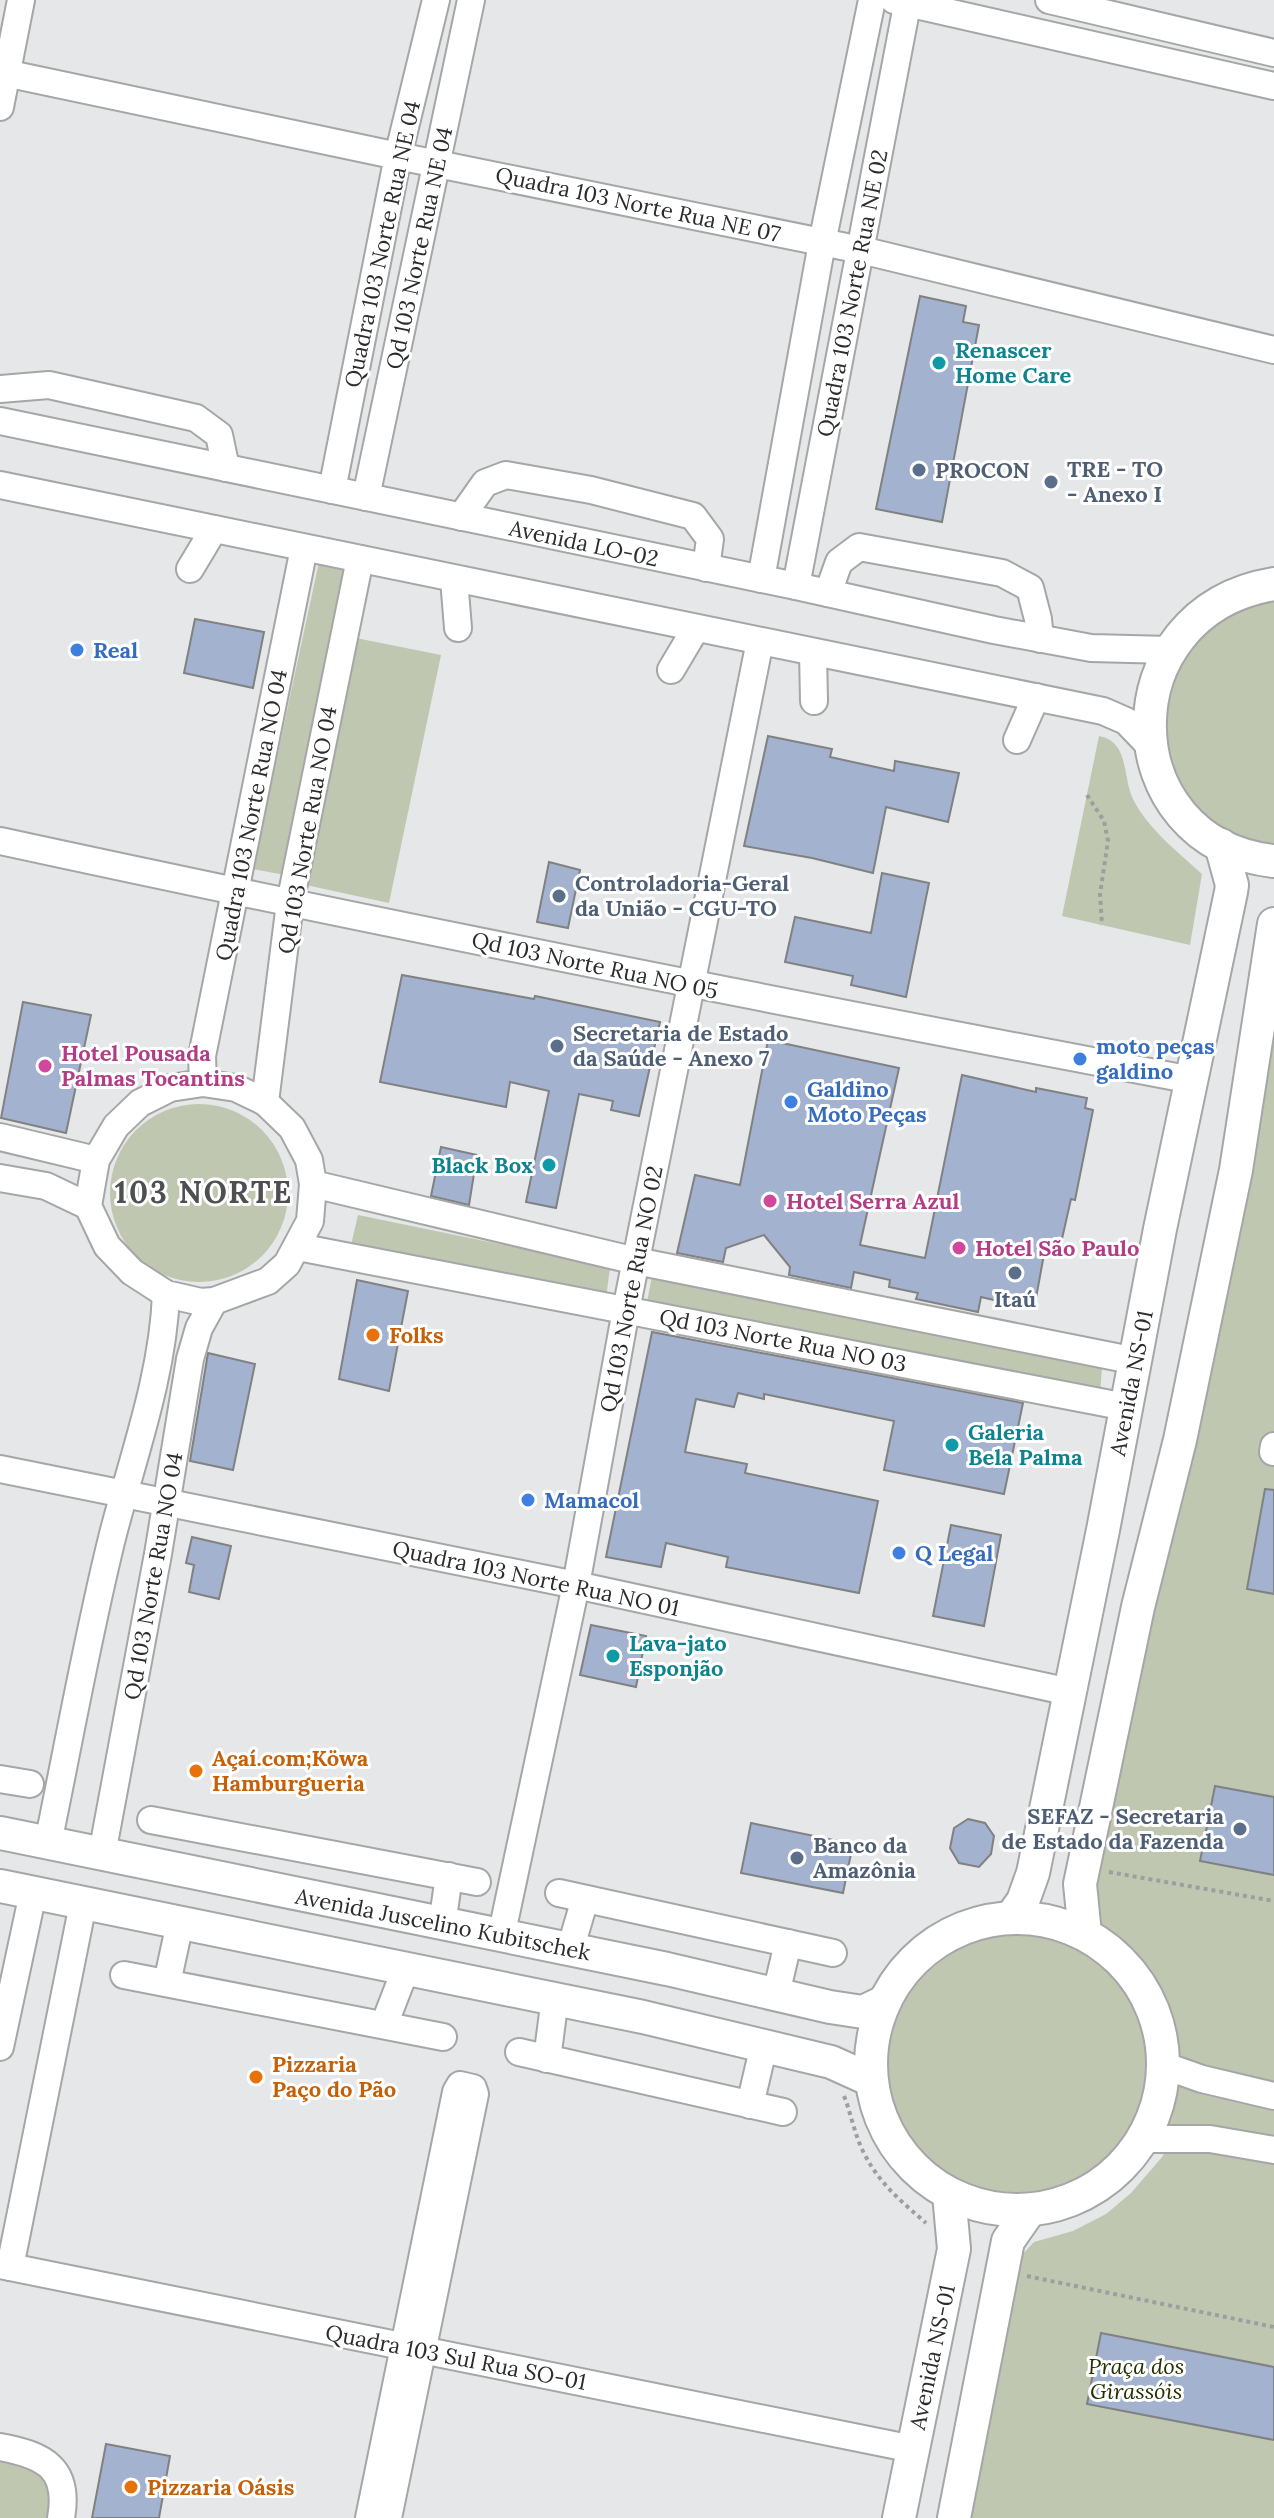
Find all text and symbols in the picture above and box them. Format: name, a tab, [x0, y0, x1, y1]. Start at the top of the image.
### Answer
street label: Quadra 103 Norte Rua NE 04	[338, 98, 426, 390]
street label: Qd 103 Norte Rua NE 04	[380, 124, 458, 372]
street label: Quadra 103 Norte Rua NE 02	[810, 147, 894, 439]
street label: Quadra 103 Norte Rua NE 07	[493, 160, 783, 248]
place label: Renascer Home Care	[955, 336, 1072, 389]
marker: Renascer Home Care	[930, 354, 948, 372]
place label: TRE - TO - Anexo I	[1067, 455, 1163, 508]
place label: PROCON	[935, 456, 1030, 484]
marker: PROCON	[910, 461, 928, 479]
marker: TRE - TO - Anexo I	[1042, 473, 1060, 491]
street label: Avenida LO-02	[506, 513, 661, 572]
place label: Real	[93, 636, 138, 664]
marker: Real	[68, 641, 86, 659]
street label: Quadra 103 Norte Rua NO 04	[209, 667, 293, 963]
street label: Qd 103 Norte Rua NO 04	[271, 704, 343, 956]
place label: Controladoria-Geral da União - CGU-TO	[575, 869, 789, 922]
marker: Controladoria-Geral da União - CGU-TO	[550, 887, 568, 905]
street label: Qd 103 Norte Rua NO 05	[469, 925, 721, 1005]
place label: Secretaria de Estado da Saúde - Anexo 7	[573, 1019, 789, 1072]
place label: moto peças galdino	[1096, 1032, 1215, 1085]
marker: Secretaria de Estado da Saúde - Anexo 7	[548, 1037, 566, 1055]
place label: Hotel Pousada Palmas Tocantins	[61, 1039, 245, 1092]
marker: moto peças galdino	[1071, 1050, 1089, 1068]
marker: Hotel Pousada Palmas Tocantins	[36, 1057, 54, 1075]
place label: Galdino Moto Peças	[807, 1075, 927, 1128]
marker: Galdino Moto Peças	[782, 1093, 800, 1111]
place label: Black Box	[431, 1151, 533, 1179]
marker: Black Box	[540, 1156, 558, 1174]
street label: Qd 103 Norte Rua NO 02	[593, 1163, 669, 1415]
district label: 103 NORTE	[115, 1173, 293, 1211]
place label: Hotel Serra Azul	[786, 1187, 959, 1215]
marker: Hotel Serra Azul	[761, 1192, 779, 1210]
place label: Hotel São Paulo	[975, 1234, 1139, 1262]
marker: Hotel São Paulo	[950, 1239, 968, 1257]
marker: Itaú	[1006, 1264, 1024, 1282]
place label: Itaú	[994, 1285, 1036, 1313]
street label: Qd 103 Norte Rua NO 03	[657, 1302, 909, 1378]
street label: Avenida NS-01	[1103, 1308, 1159, 1459]
place label: Folks	[389, 1321, 444, 1349]
marker: Folks	[364, 1326, 382, 1344]
place label: Galeria Bela Palma	[968, 1418, 1083, 1471]
marker: Galeria Bela Palma	[943, 1436, 961, 1454]
street label: Qd 103 Norte Rua NO 04	[117, 1450, 189, 1702]
place label: Mamacol	[544, 1486, 639, 1514]
marker: Mamacol	[519, 1491, 537, 1509]
street label: Quadra 103 Norte Rua NO 01	[390, 1534, 682, 1622]
place label: Q Legal	[915, 1539, 994, 1567]
marker: Q Legal	[890, 1544, 908, 1562]
place label: Lava-jato Esponjão	[629, 1629, 727, 1682]
marker: Lava-jato Esponjão	[604, 1647, 622, 1665]
place label: Açaí.com;Köwa Hamburgueria	[212, 1744, 369, 1797]
marker: Açaí.com;Köwa Hamburgueria	[187, 1762, 205, 1780]
place label: SEFAZ - Secretaria de Estado da Fazenda	[1002, 1802, 1224, 1855]
marker: SEFAZ - Secretaria de Estado da Fazenda	[1231, 1820, 1249, 1838]
place label: Banco da Amazônia	[813, 1831, 916, 1884]
marker: Banco da Amazônia	[788, 1849, 806, 1867]
street label: Avenida Juscelino Kubitschek	[292, 1881, 593, 1966]
place label: Pizzaria Paço do Pão	[272, 2050, 396, 2103]
marker: Pizzaria Paço do Pão	[247, 2068, 265, 2086]
street label: Avenida NS-01	[903, 2282, 961, 2433]
street label: Quadra 103 Sul Rua SO-01	[323, 2318, 589, 2396]
park label: Praça dos Girassóis	[1088, 2352, 1184, 2405]
place label: Pizzaria Oásis	[147, 2473, 294, 2501]
marker: Pizzaria Oásis	[122, 2478, 140, 2496]

